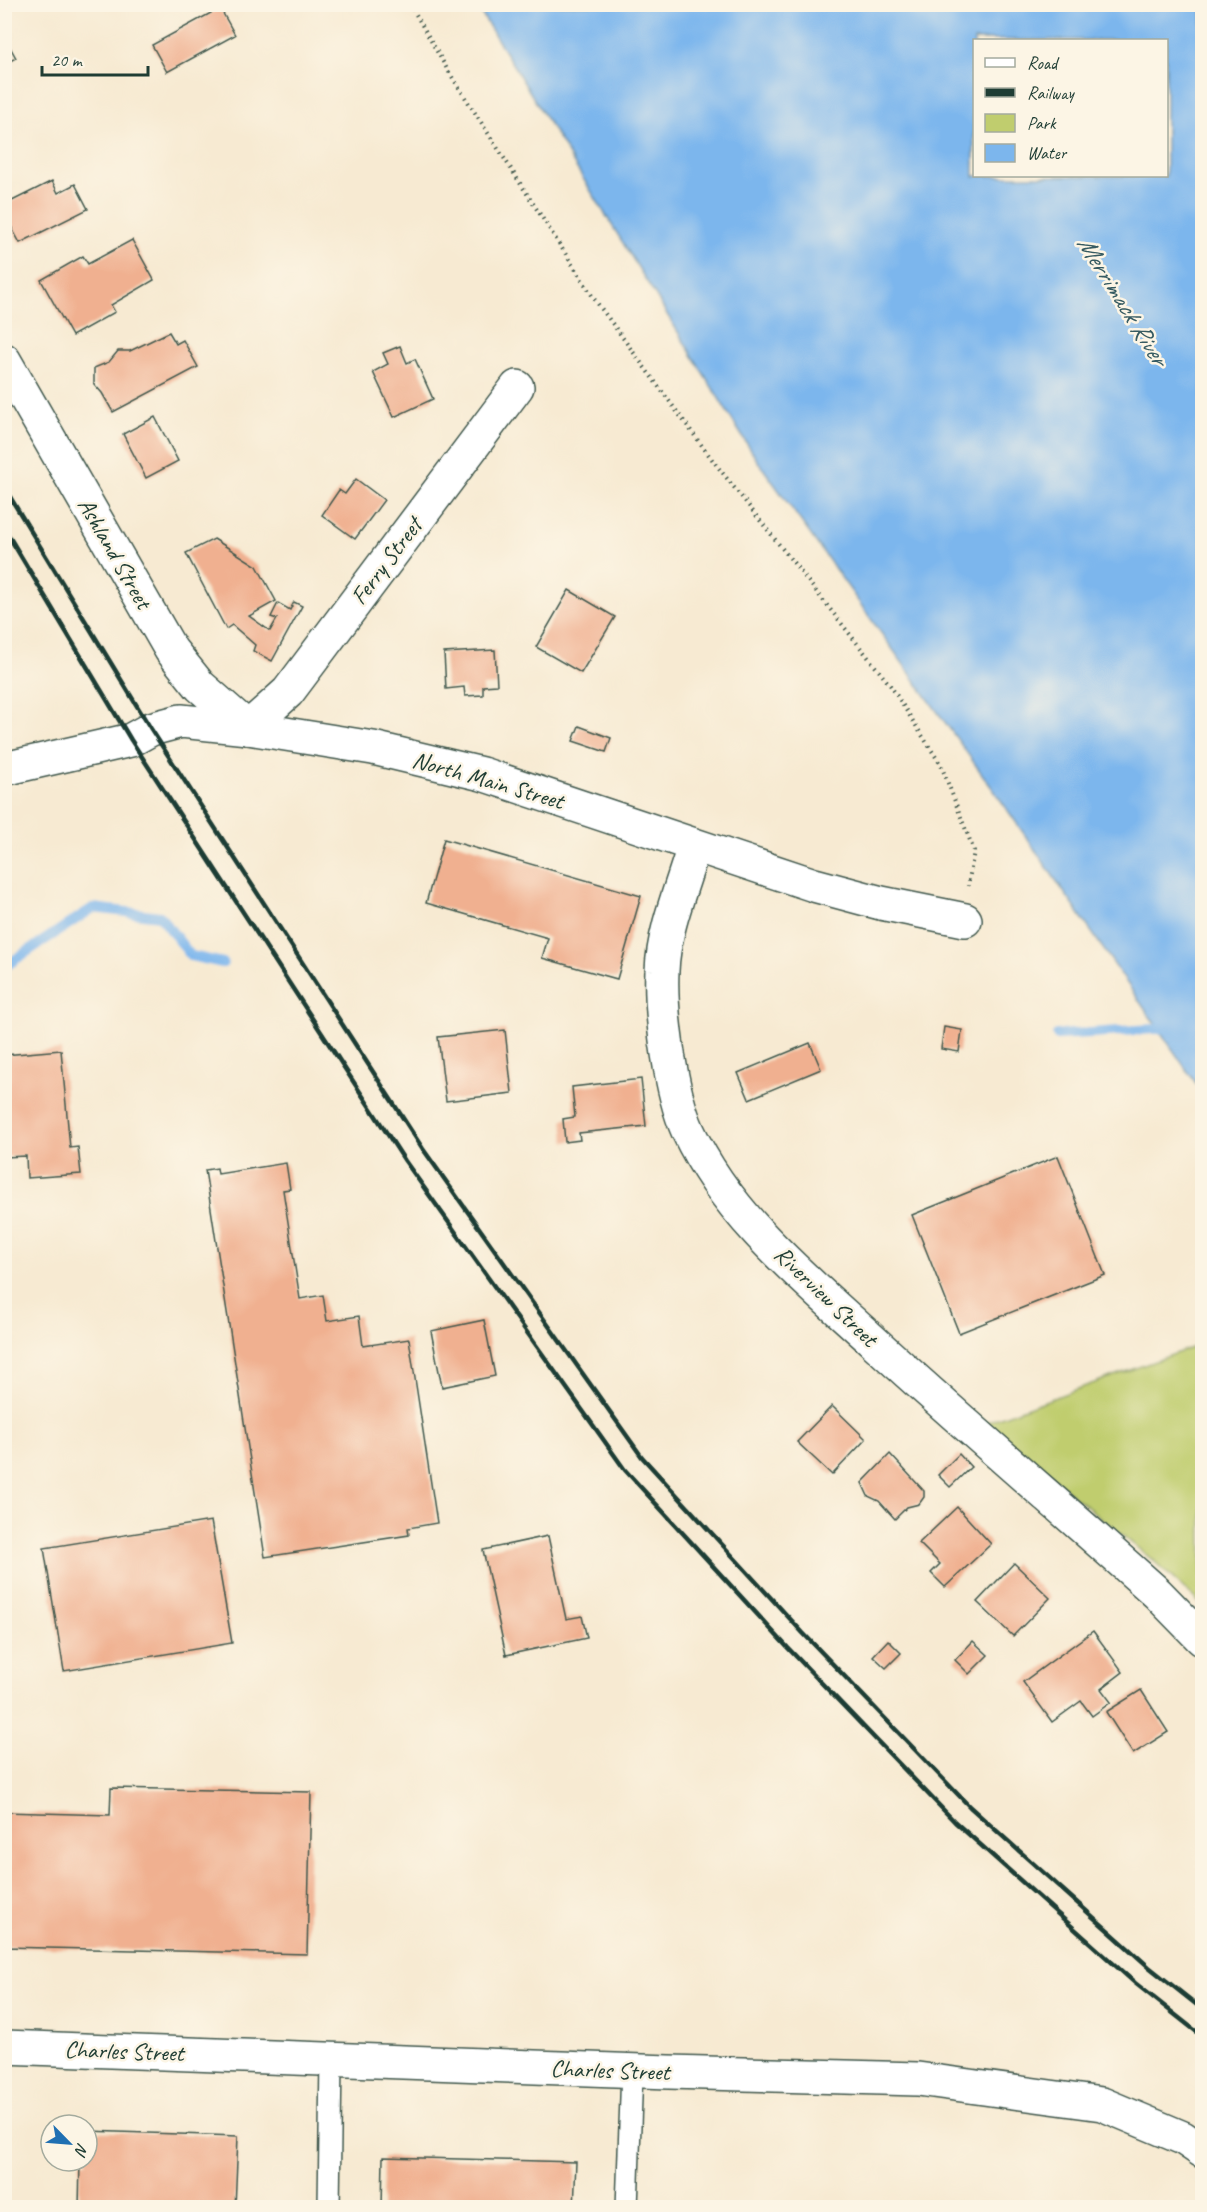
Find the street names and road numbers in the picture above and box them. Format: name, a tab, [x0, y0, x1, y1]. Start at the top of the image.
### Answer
street label: Ashland Street	[71, 492, 160, 616]
street label: Ferry Street	[344, 509, 430, 611]
street label: North Main Street	[409, 744, 569, 816]
street label: Riverview Street	[768, 1239, 885, 1354]
street label: Charles Street	[64, 2034, 186, 2068]
street label: Charles Street	[550, 2053, 672, 2087]

